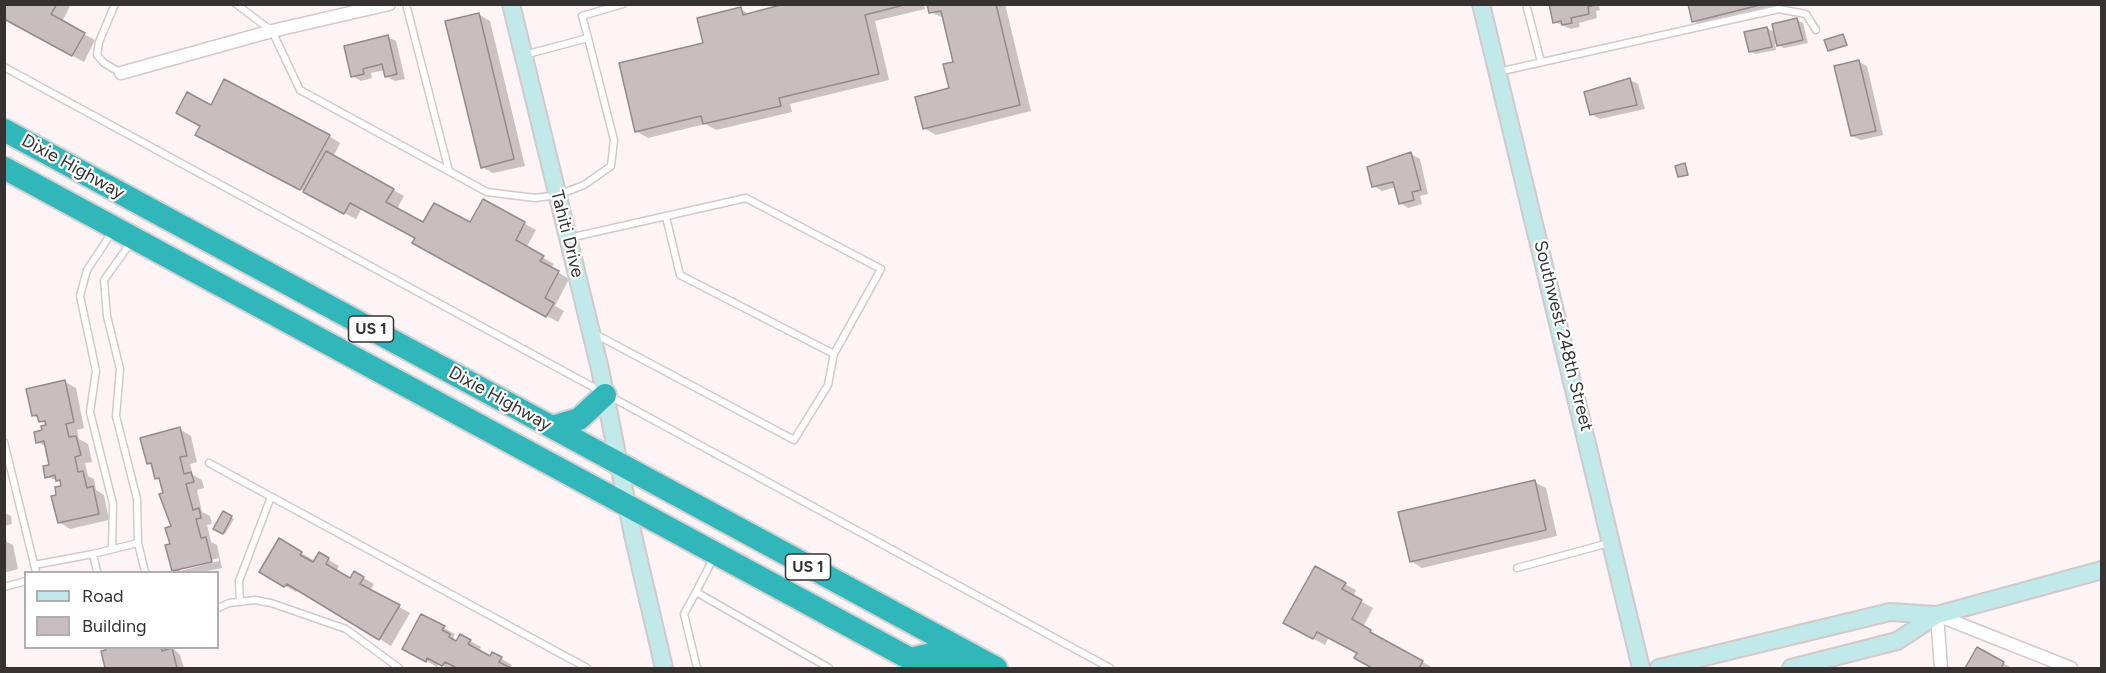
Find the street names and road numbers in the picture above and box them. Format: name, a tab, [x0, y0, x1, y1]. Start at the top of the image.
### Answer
street label: Dixie Highway	[18, 130, 128, 204]
street label: Tahiti Drive	[546, 188, 588, 280]
street label: Southwest 248th Street	[1529, 238, 1597, 434]
road number: US 1	[348, 316, 394, 342]
street label: Dixie Highway	[445, 362, 555, 436]
road number: US 1	[786, 554, 830, 580]

